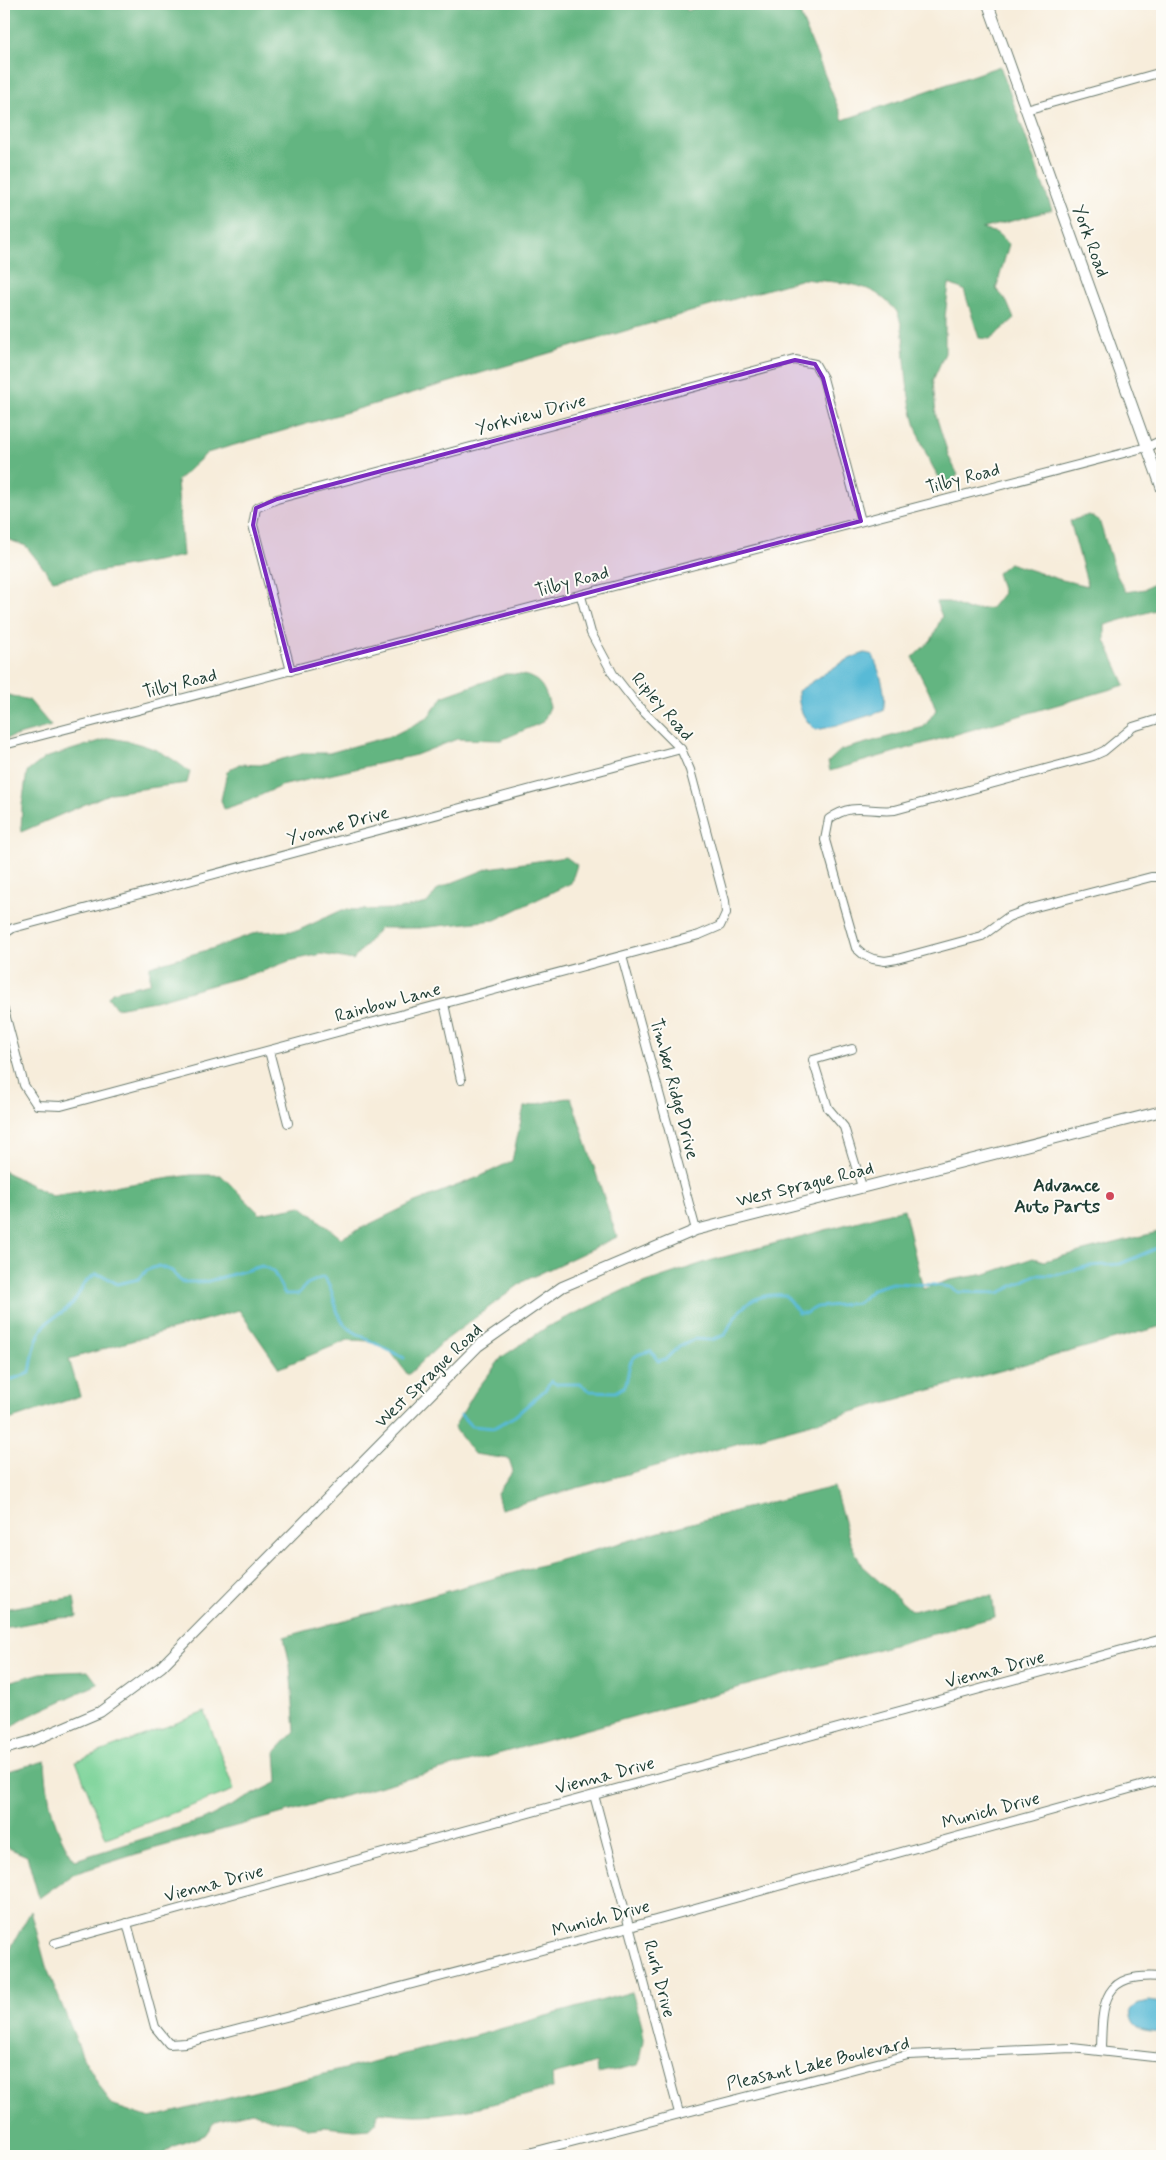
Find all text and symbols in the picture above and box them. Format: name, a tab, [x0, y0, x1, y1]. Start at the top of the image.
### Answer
street label: York Road	[1066, 201, 1114, 281]
street label: Yorkview Drive	[473, 389, 589, 441]
street label: Tilby Road	[923, 458, 1003, 500]
street label: Tilby Road	[532, 561, 612, 603]
street label: Tilby Road	[140, 663, 220, 705]
street label: Ripley Road	[626, 668, 698, 746]
street label: Yvonne Drive	[284, 801, 392, 851]
street label: Rainbow Lane	[332, 977, 444, 1029]
street label: Timber Ridge Drive	[644, 1016, 704, 1162]
street label: West Sprague Road	[734, 1156, 876, 1214]
place label: Advance Auto Parts	[1014, 1174, 1101, 1219]
marker: Advance Auto Parts	[1104, 1190, 1116, 1202]
street label: West Sprague Road	[370, 1318, 488, 1434]
street label: Vienna Drive	[942, 1645, 1048, 1695]
street label: Vienna Drive	[552, 1751, 658, 1801]
street label: Munich Drive	[939, 1786, 1043, 1836]
street label: Vienna Drive	[161, 1859, 267, 1909]
street label: Munich Drive	[549, 1894, 653, 1944]
street label: Rurh Drive	[637, 1938, 681, 2020]
street label: Pleasant Lake Boulevard	[724, 2031, 912, 2097]

